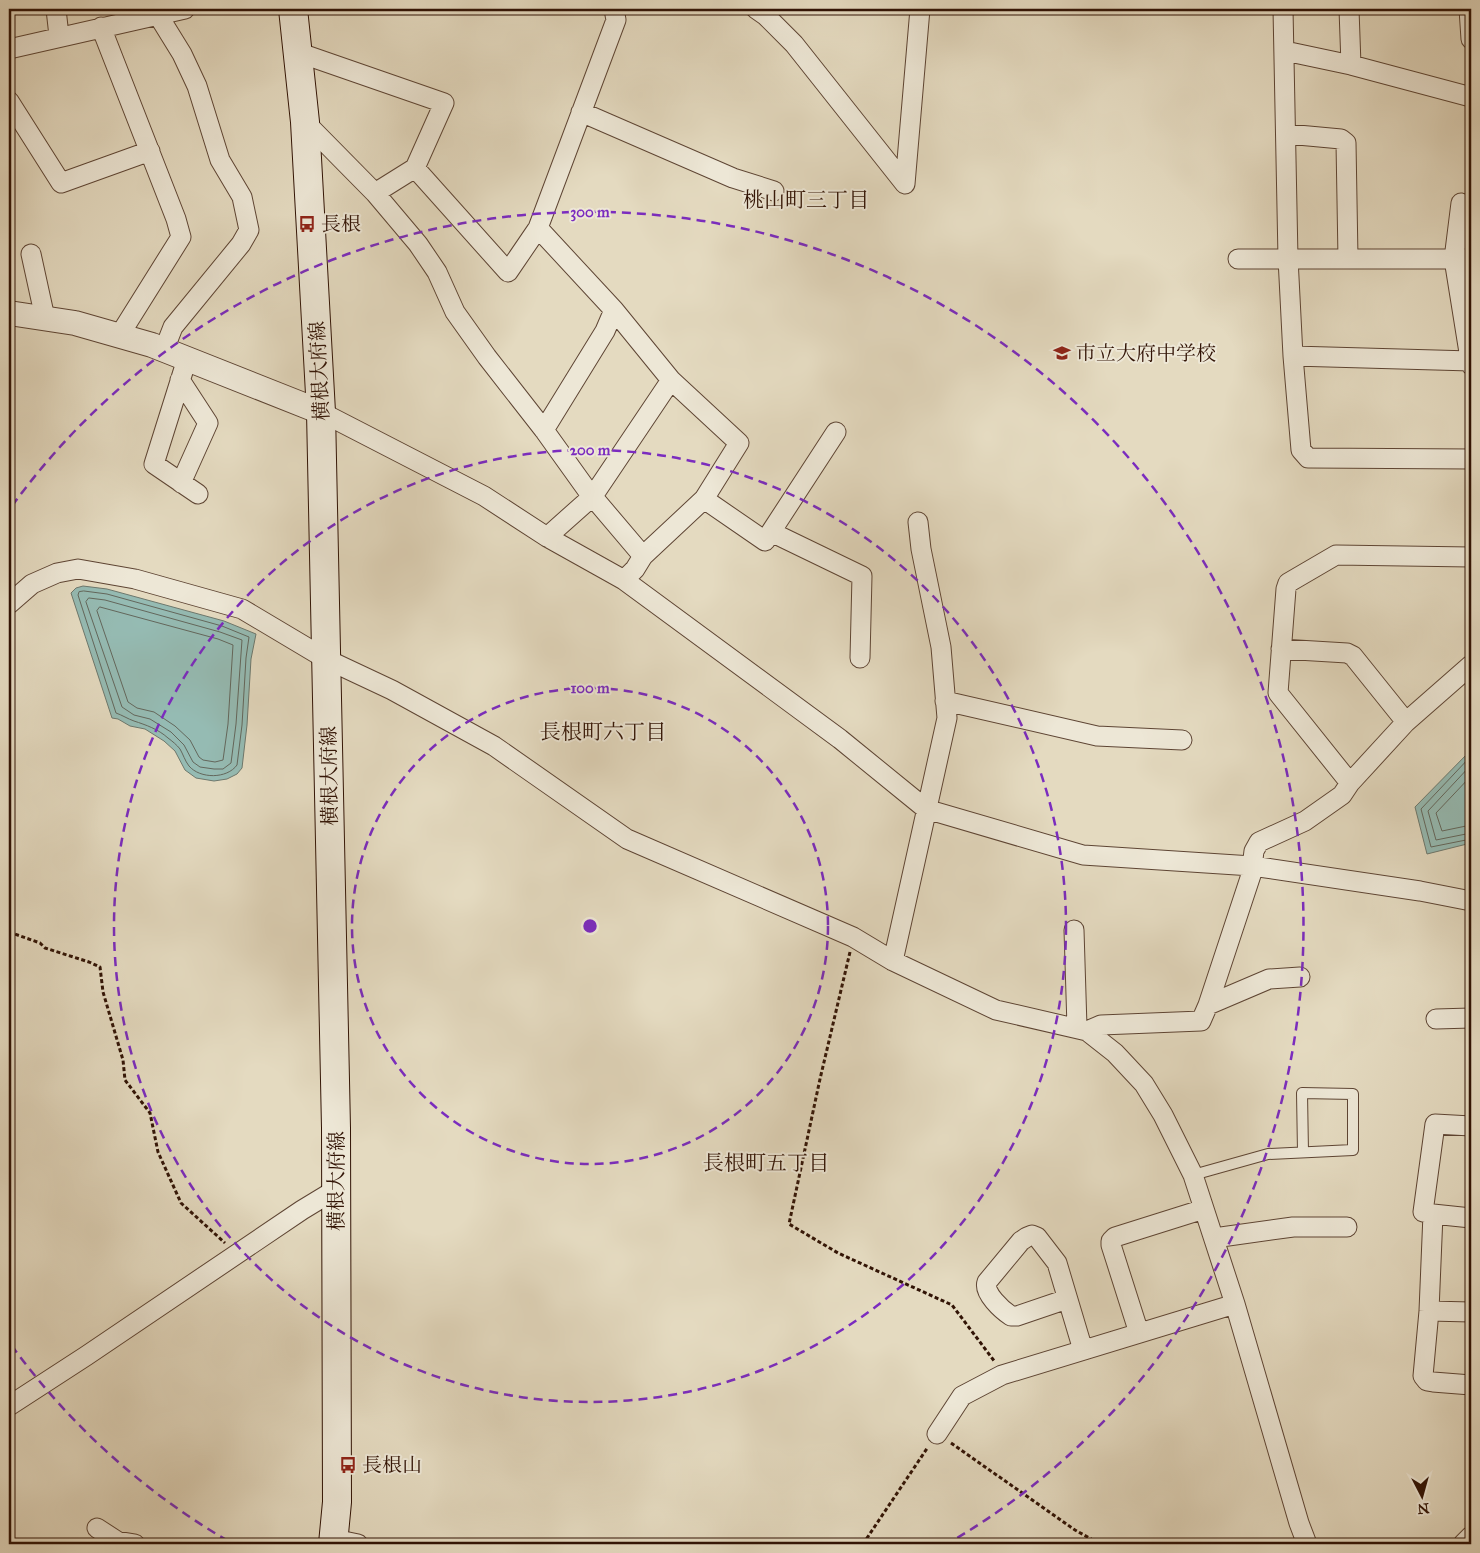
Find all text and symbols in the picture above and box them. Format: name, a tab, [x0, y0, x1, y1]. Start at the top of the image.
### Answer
district label: 桃山町三丁目	[743, 187, 869, 213]
text: 300 m	[570, 203, 610, 222]
place label: 長根	[321, 212, 361, 236]
bus stop icon: 長根	[297, 214, 317, 234]
street label: 横根大府線	[304, 320, 334, 422]
place label: 市立大府中学校	[1076, 341, 1216, 365]
school or university icon: 市立大府中学校	[1052, 343, 1072, 363]
text: 200 m	[570, 441, 611, 459]
text: 100 m	[570, 679, 610, 697]
district label: 長根町六丁目	[540, 719, 666, 745]
street label: 横根大府線	[316, 726, 342, 826]
centre of rings	[581, 917, 599, 935]
street label: 横根大府線	[324, 1131, 348, 1231]
district label: 長根町五丁目	[703, 1150, 829, 1176]
place label: 長根山	[362, 1453, 422, 1477]
bus stop icon: 長根山	[338, 1455, 358, 1475]
north arrow	[1398, 1470, 1448, 1520]
text: N	[1416, 1499, 1430, 1518]

